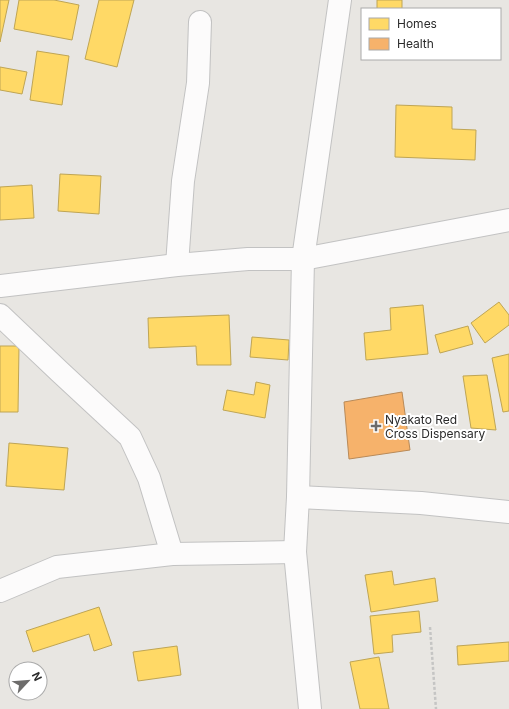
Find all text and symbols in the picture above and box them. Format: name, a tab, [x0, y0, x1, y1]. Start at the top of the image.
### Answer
legend	[361, 8, 501, 60]
text: Homes	[397, 16, 437, 31]
text: Health	[397, 36, 434, 51]
place label: Nyakato Red Cross Dispensary	[385, 412, 485, 441]
marker: Nyakato Red Cross Dispensary	[370, 420, 382, 432]
north arrow	[8, 661, 48, 701]
text: N	[29, 670, 45, 683]

